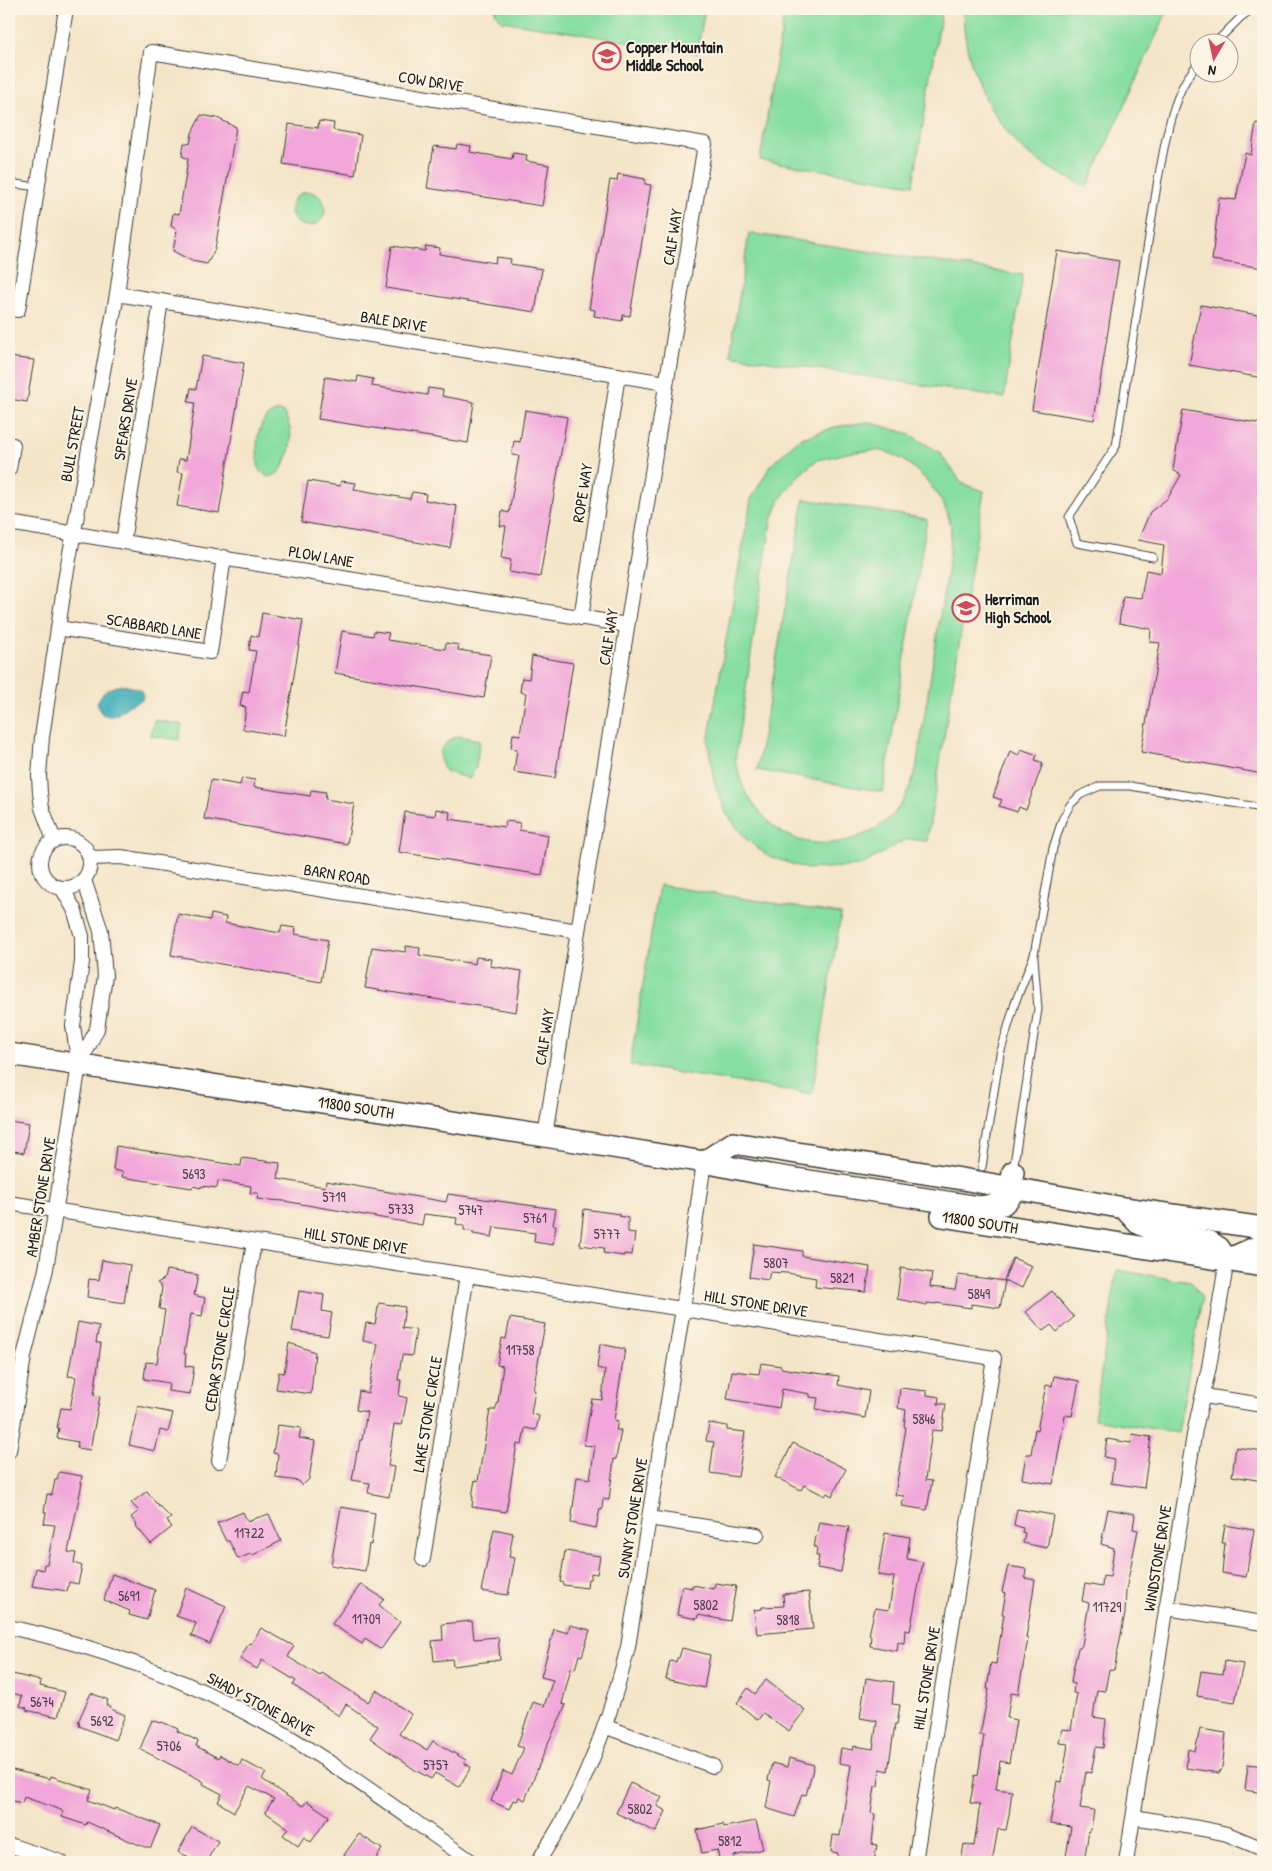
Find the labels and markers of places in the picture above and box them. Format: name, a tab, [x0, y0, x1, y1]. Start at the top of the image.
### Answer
place label: Copper Mountain Middle School	[626, 36, 723, 76]
school or university icon: Copper Mountain Middle School	[592, 41, 622, 71]
place label: Herriman High School	[985, 588, 1052, 629]
school or university icon: Herriman High School	[951, 593, 981, 623]

